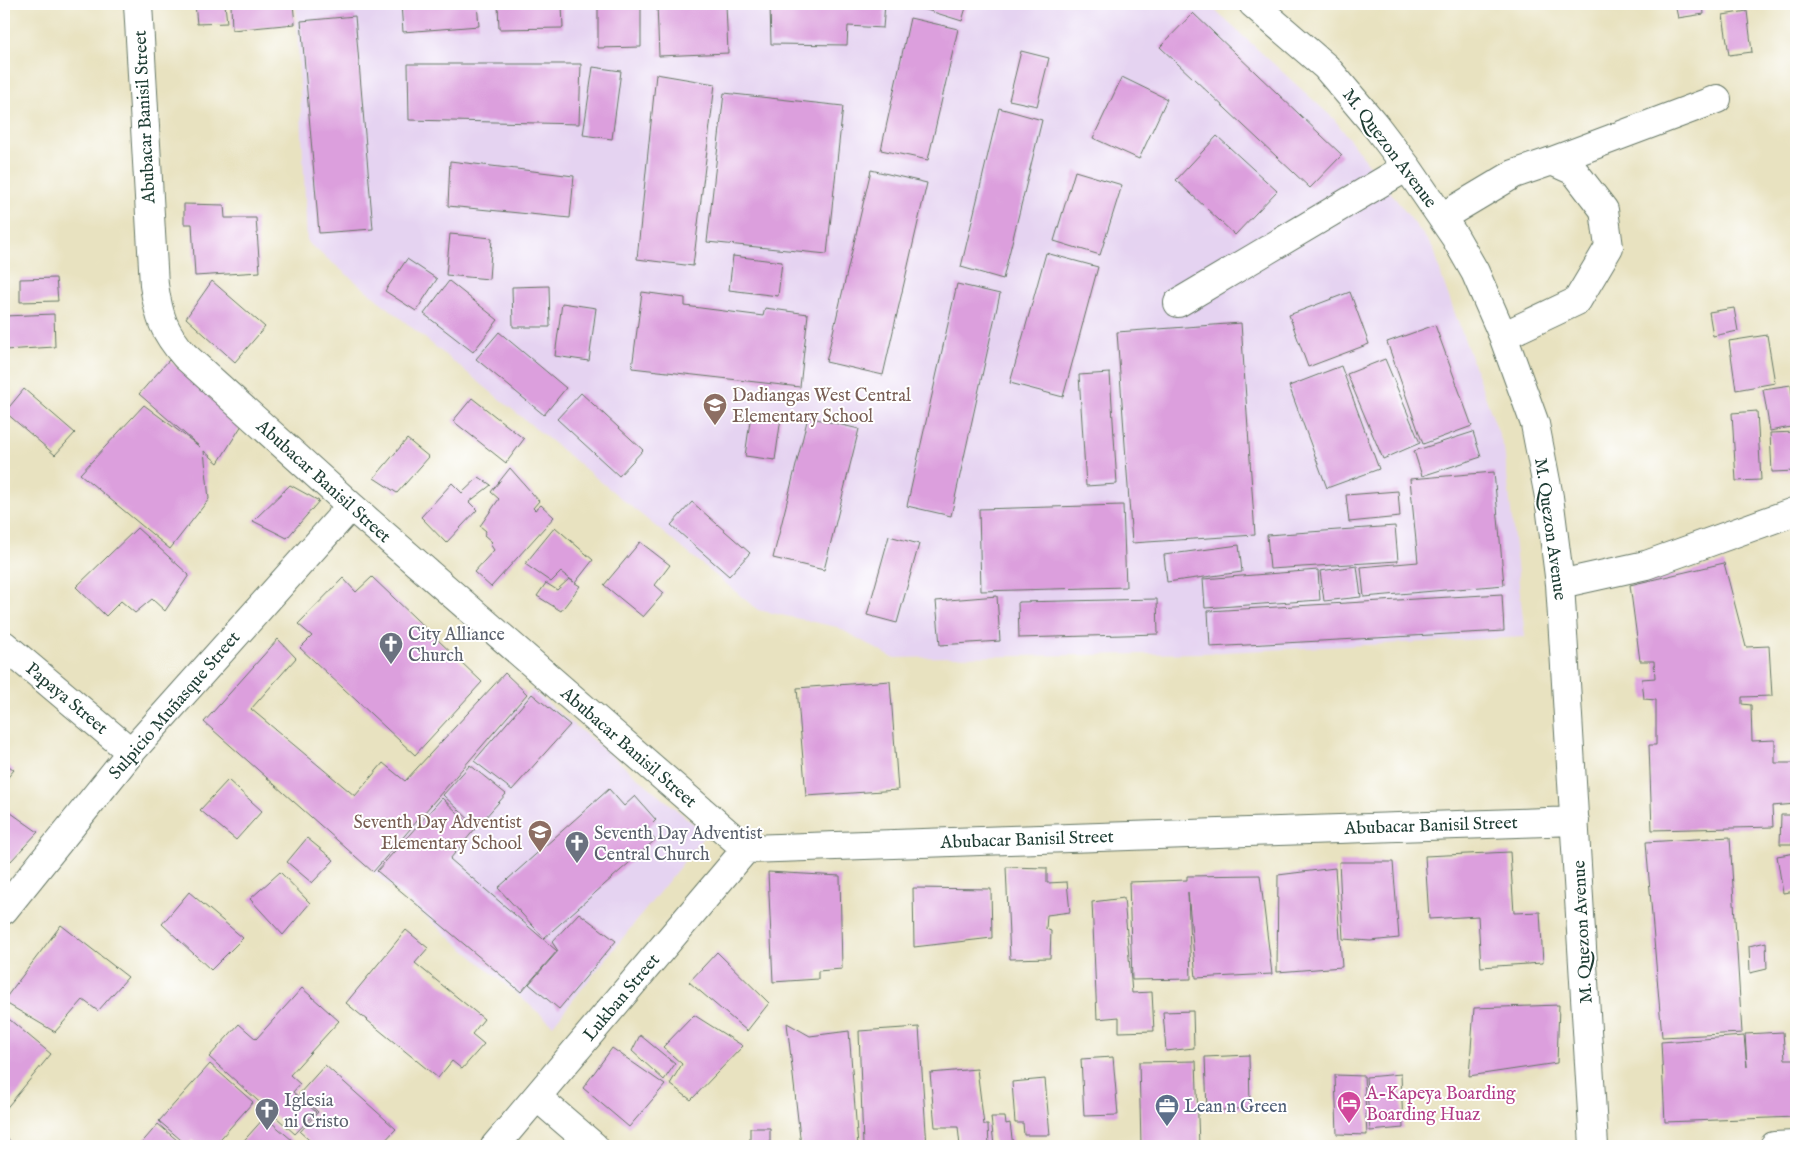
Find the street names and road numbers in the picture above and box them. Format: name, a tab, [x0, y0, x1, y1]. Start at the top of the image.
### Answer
street label: Abubacar Banisil Street	[129, 30, 162, 205]
street label: M. Quezon Avenue	[1336, 85, 1441, 213]
street label: Abubacar Banisil Street	[250, 415, 395, 549]
street label: M. Quezon Avenue	[1528, 457, 1571, 602]
street label: Sulpicio Muñasque Street	[104, 627, 246, 785]
street label: Papaya Street	[20, 658, 112, 740]
street label: Abubacar Banisil Street	[554, 682, 701, 814]
street label: Abubacar Banisil Street	[1343, 812, 1518, 841]
street label: Abubacar Banisil Street	[939, 826, 1114, 855]
street label: M. Quezon Avenue	[1568, 860, 1599, 1004]
street label: Lukban Street	[579, 949, 665, 1046]

